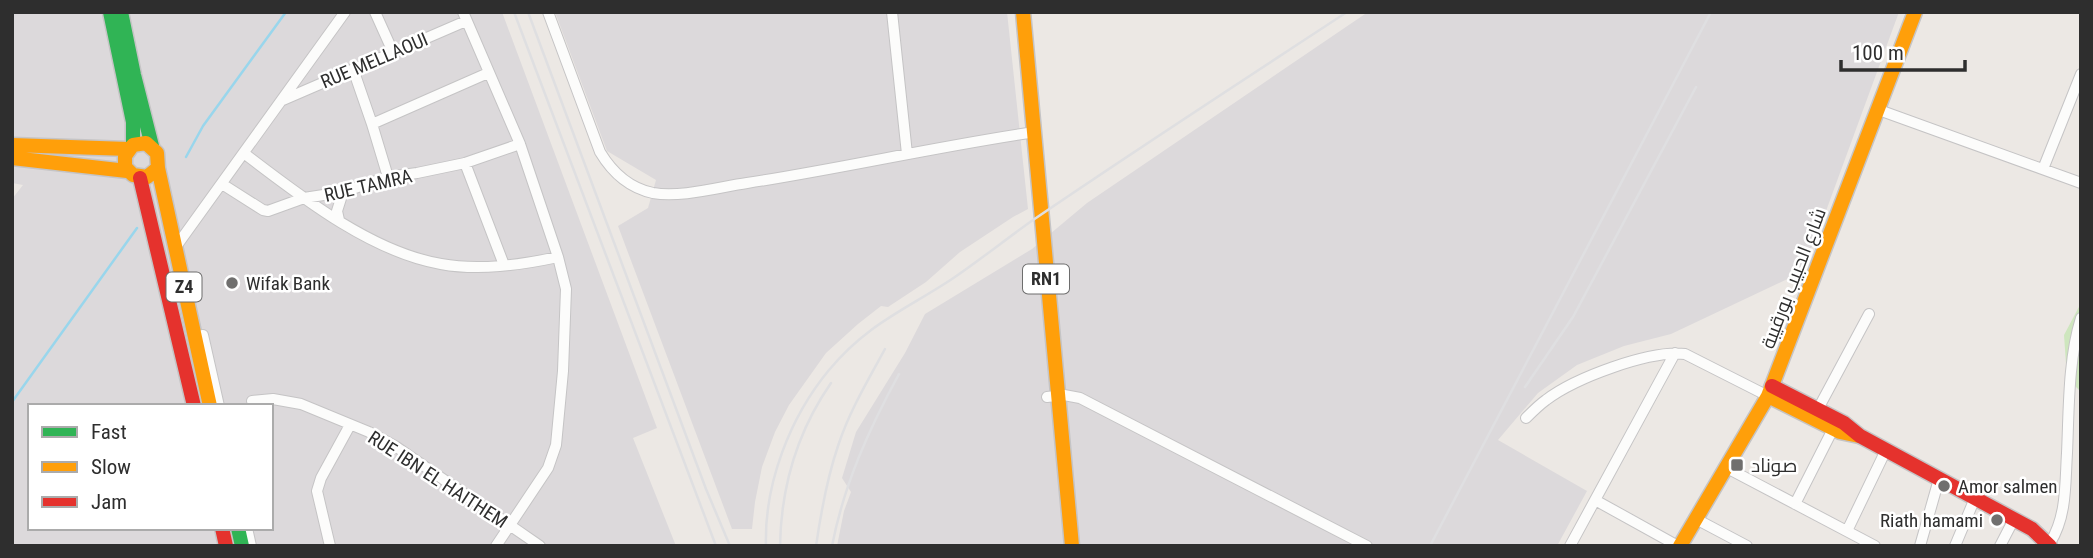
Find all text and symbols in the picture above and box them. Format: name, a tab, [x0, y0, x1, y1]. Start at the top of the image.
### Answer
street label: RUE MELLAOUI	[317, 28, 431, 93]
scale bar	[1841, 28, 1965, 72]
text: 100 m	[1852, 41, 1904, 65]
street label: RUE TAMRA	[322, 164, 414, 207]
street label: شارع الحبيب بورقيبة	[1756, 205, 1833, 352]
road number: RN1	[1023, 264, 1069, 293]
road number: Z4	[166, 272, 202, 302]
place label: Wifak Bank	[246, 272, 331, 295]
marker: Wifak Bank	[224, 275, 240, 291]
legend	[28, 404, 273, 530]
text: Fast	[91, 420, 127, 444]
street label: RUE IBN EL HAITHEM	[364, 426, 512, 533]
place label: صوناد	[1751, 454, 1797, 477]
text: Slow	[91, 455, 131, 479]
marker: صوناد	[1729, 457, 1745, 473]
place label: Amor salmen	[1958, 475, 2058, 498]
marker: Amor salmen	[1936, 478, 1952, 494]
text: Jam	[91, 490, 127, 514]
place label: Riath hamami	[1880, 509, 1983, 532]
marker: Riath hamami	[1989, 512, 2005, 528]

